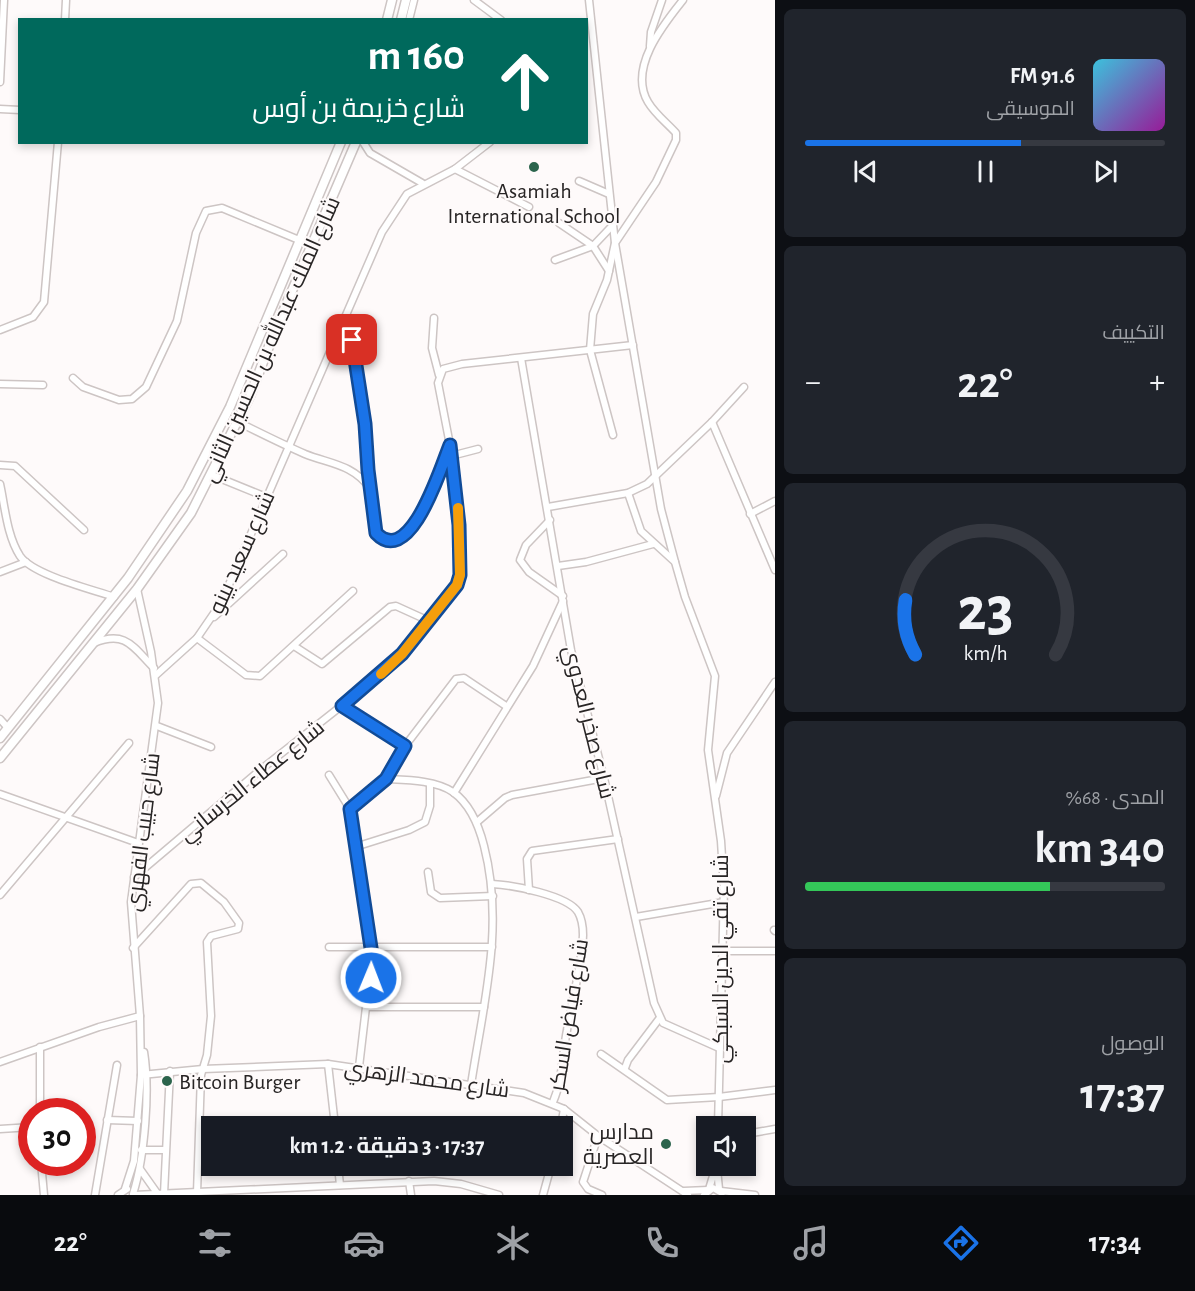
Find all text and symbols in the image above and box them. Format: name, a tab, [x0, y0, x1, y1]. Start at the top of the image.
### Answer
text: 160 m	[367, 35, 465, 77]
icon: ahead	[486, 42, 564, 120]
text: 91.6 FM	[1010, 65, 1075, 87]
text: شارع خزيمة بن أوس	[252, 95, 465, 122]
text: الموسيقى	[986, 99, 1075, 119]
icon: previous	[849, 155, 882, 188]
icon: pause	[969, 155, 1002, 188]
icon: next	[1089, 155, 1122, 188]
marker: Asamiah International School	[527, 160, 541, 174]
place label: Asamiah International School	[448, 180, 620, 227]
street label: شارع الملك عبدالله بن الحسين الثاني	[194, 192, 349, 488]
pin	[326, 314, 377, 365]
icon: arrive	[335, 323, 368, 356]
text: التكييف	[1102, 323, 1165, 343]
text: 22°	[957, 361, 1013, 406]
text: −	[805, 366, 821, 399]
text: +	[1149, 366, 1165, 399]
street label: شارع سعيد بينو	[205, 488, 282, 618]
text: 23	[957, 579, 1013, 641]
street label: شارع صخر العدوي	[554, 643, 619, 802]
text: km/h	[963, 643, 1007, 664]
street label: شارع عطاء الخرساني	[175, 716, 332, 850]
street label: شارع حبيب الفهري	[122, 751, 169, 913]
text: المدى · 68%	[1065, 788, 1165, 808]
text: 340 km	[1034, 826, 1165, 871]
street label: شارع تقي الدين السبكي	[710, 854, 737, 1064]
street label: شارع فياض السكر	[546, 937, 595, 1096]
position arrow	[339, 946, 403, 1010]
text: الوصول	[1101, 1034, 1165, 1054]
street label: شارع محمد الزهري	[342, 1057, 511, 1106]
place label: Bitcoin Burger	[179, 1071, 300, 1093]
text: 17:37	[1080, 1072, 1165, 1117]
marker: Bitcoin Burger	[160, 1074, 174, 1088]
speed limit sign: 30	[18, 1098, 96, 1176]
map controls	[696, 1116, 756, 1176]
button: sound	[696, 1116, 756, 1176]
place label: مدارس العصرية	[583, 1121, 654, 1169]
text: 17:37 · 3 دقيقة · 1.2 km	[289, 1135, 485, 1157]
marker: مدارس العصرية	[659, 1137, 673, 1151]
icon: filters	[194, 1222, 236, 1264]
icon: car	[343, 1222, 385, 1264]
icon: climate	[492, 1222, 534, 1264]
icon: phone	[641, 1222, 683, 1264]
icon: music	[790, 1222, 832, 1264]
icon: directions	[940, 1222, 982, 1264]
text: 22°	[54, 1229, 87, 1256]
text: 17:34	[1089, 1229, 1141, 1256]

